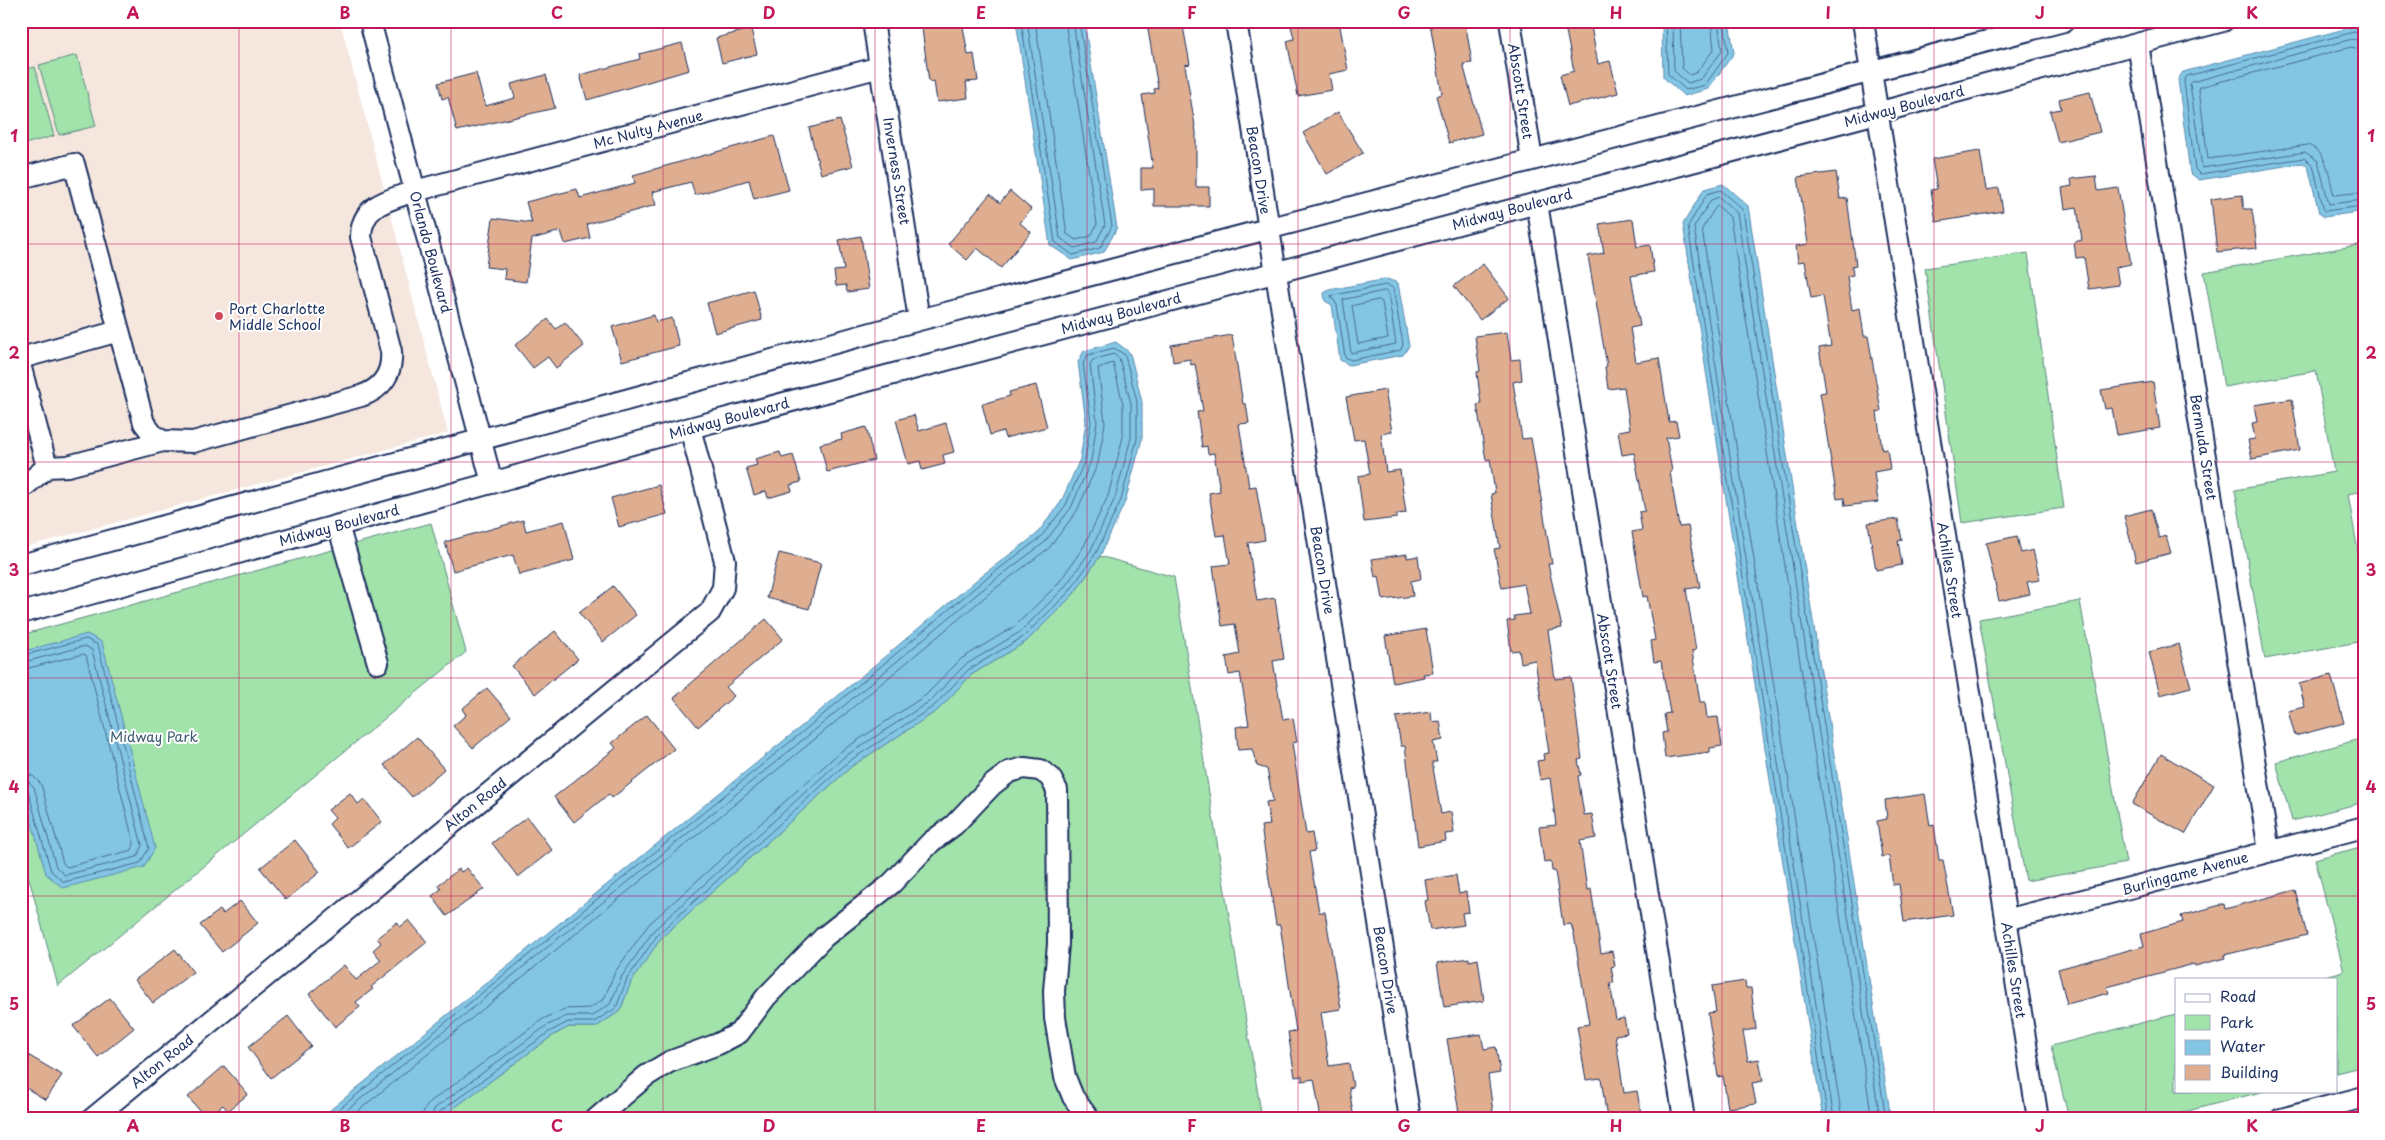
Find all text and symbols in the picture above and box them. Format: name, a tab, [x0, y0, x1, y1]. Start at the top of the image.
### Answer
text: A	[127, 0, 140, 24]
text: B	[340, 0, 351, 24]
text: C	[551, 0, 563, 24]
text: D	[763, 0, 775, 24]
text: E	[976, 0, 986, 24]
text: F	[1187, 0, 1197, 24]
text: G	[1397, 0, 1411, 24]
text: H	[1610, 0, 1622, 24]
text: I	[1825, 0, 1831, 24]
text: J	[2035, 0, 2045, 24]
text: K	[2246, 0, 2258, 24]
street label: Abscott Street	[1503, 41, 1539, 141]
street label: Midway Boulevard	[1842, 80, 1967, 132]
street label: Mc Nulty Avenue	[591, 104, 705, 154]
street label: Inverness Street	[878, 116, 916, 226]
text: 1	[10, 123, 18, 147]
text: 1	[2367, 123, 2375, 147]
street label: Beacon Drive	[1242, 124, 1276, 216]
street label: Midway Boulevard	[1450, 183, 1575, 235]
street label: Orlando Boulevard	[405, 189, 458, 316]
street label: Midway Boulevard	[1059, 287, 1184, 339]
place label: Port Charlotte Middle School	[229, 298, 325, 335]
marker: Port Charlotte Middle School	[213, 310, 225, 322]
text: 2	[8, 340, 20, 364]
text: 2	[2365, 340, 2377, 364]
street label: Midway Boulevard	[667, 392, 792, 444]
street label: Bermuda Street	[2185, 392, 2223, 502]
street label: Midway Boulevard	[277, 499, 402, 551]
street label: Achilles Street	[1932, 520, 1968, 620]
street label: Beacon Drive	[1306, 524, 1340, 616]
text: 3	[9, 557, 19, 581]
text: 3	[2366, 557, 2376, 581]
street label: Abscott Street	[1592, 611, 1628, 711]
park label: Midway Park	[110, 726, 199, 747]
street label: Alton Road	[439, 772, 511, 836]
text: 4	[9, 774, 20, 798]
text: 4	[2366, 774, 2377, 798]
street label: Burlingame Avenue	[2119, 846, 2251, 900]
street label: Achilles Street	[1996, 920, 2032, 1020]
street label: Beacon Drive	[1369, 924, 1403, 1016]
legend	[2175, 978, 2338, 1092]
text: Road	[2220, 984, 2256, 1007]
text: 5	[9, 991, 19, 1015]
text: 5	[2366, 991, 2376, 1015]
text: Park	[2220, 1010, 2254, 1033]
street label: Alton Road	[126, 1029, 198, 1093]
text: Water	[2220, 1034, 2265, 1057]
text: Building	[2220, 1060, 2279, 1083]
text: A	[127, 1113, 140, 1137]
text: B	[340, 1113, 351, 1137]
text: C	[551, 1113, 563, 1137]
text: D	[763, 1113, 775, 1137]
text: E	[976, 1113, 986, 1137]
text: F	[1187, 1113, 1197, 1137]
text: G	[1397, 1113, 1411, 1137]
text: H	[1610, 1113, 1622, 1137]
text: I	[1825, 1113, 1831, 1137]
text: J	[2035, 1113, 2045, 1137]
text: K	[2246, 1113, 2258, 1137]

